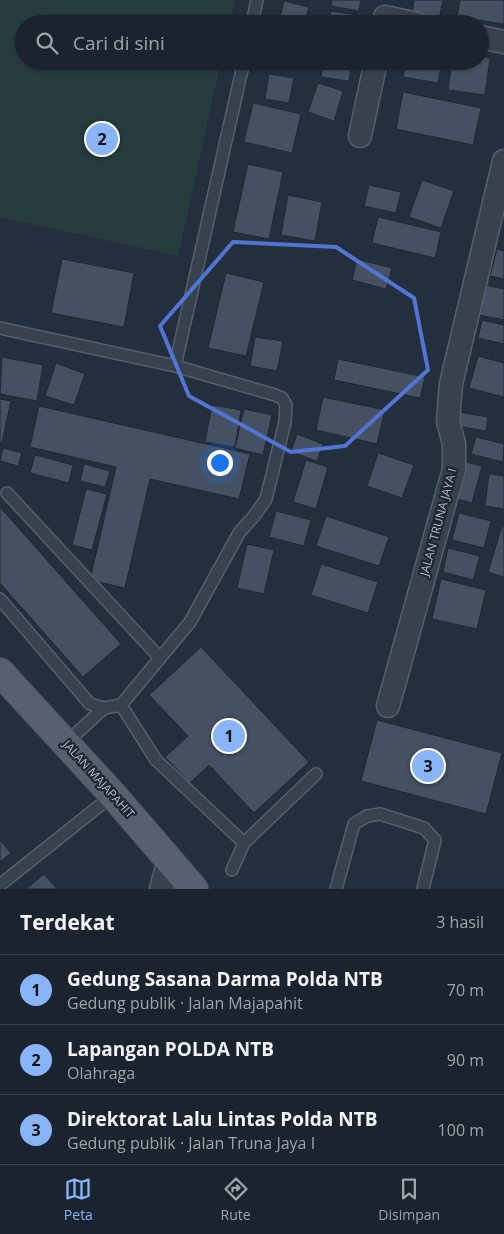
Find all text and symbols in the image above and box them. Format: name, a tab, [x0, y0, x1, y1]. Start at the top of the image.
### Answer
search box	[15, 15, 489, 70]
icon: search	[33, 29, 61, 57]
text: Cari di sini	[73, 30, 165, 56]
pin: 2	[86, 120, 118, 158]
your location	[207, 450, 233, 476]
street label: JALAN TRUNA JAYA I	[415, 466, 461, 579]
pin: 1	[213, 717, 245, 755]
street label: JALAN MAJAPAHIT	[59, 736, 139, 822]
pin: 3	[412, 747, 444, 785]
text: Terdekat	[20, 908, 115, 936]
text: 3 hasil	[436, 911, 484, 933]
text: Gedung Sasana Darma Polda NTB	[67, 966, 383, 992]
text: 1	[31, 979, 41, 1001]
text: 70 m	[447, 979, 484, 1001]
text: Gedung publik · Jalan Majapahit	[67, 992, 303, 1014]
text: Lapangan POLDA NTB	[67, 1036, 274, 1062]
text: 2	[31, 1049, 41, 1071]
text: 90 m	[447, 1049, 484, 1071]
text: Olahraga	[67, 1062, 135, 1084]
text: Direktorat Lalu Lintas Polda NTB	[67, 1106, 378, 1132]
text: 3	[31, 1119, 41, 1141]
text: 100 m	[438, 1119, 484, 1141]
text: Gedung publik · Jalan Truna Jaya I	[67, 1132, 315, 1154]
tab: Peta	[64, 1175, 93, 1224]
tab: Rute	[221, 1175, 251, 1224]
tab: Disimpan	[378, 1175, 440, 1224]

